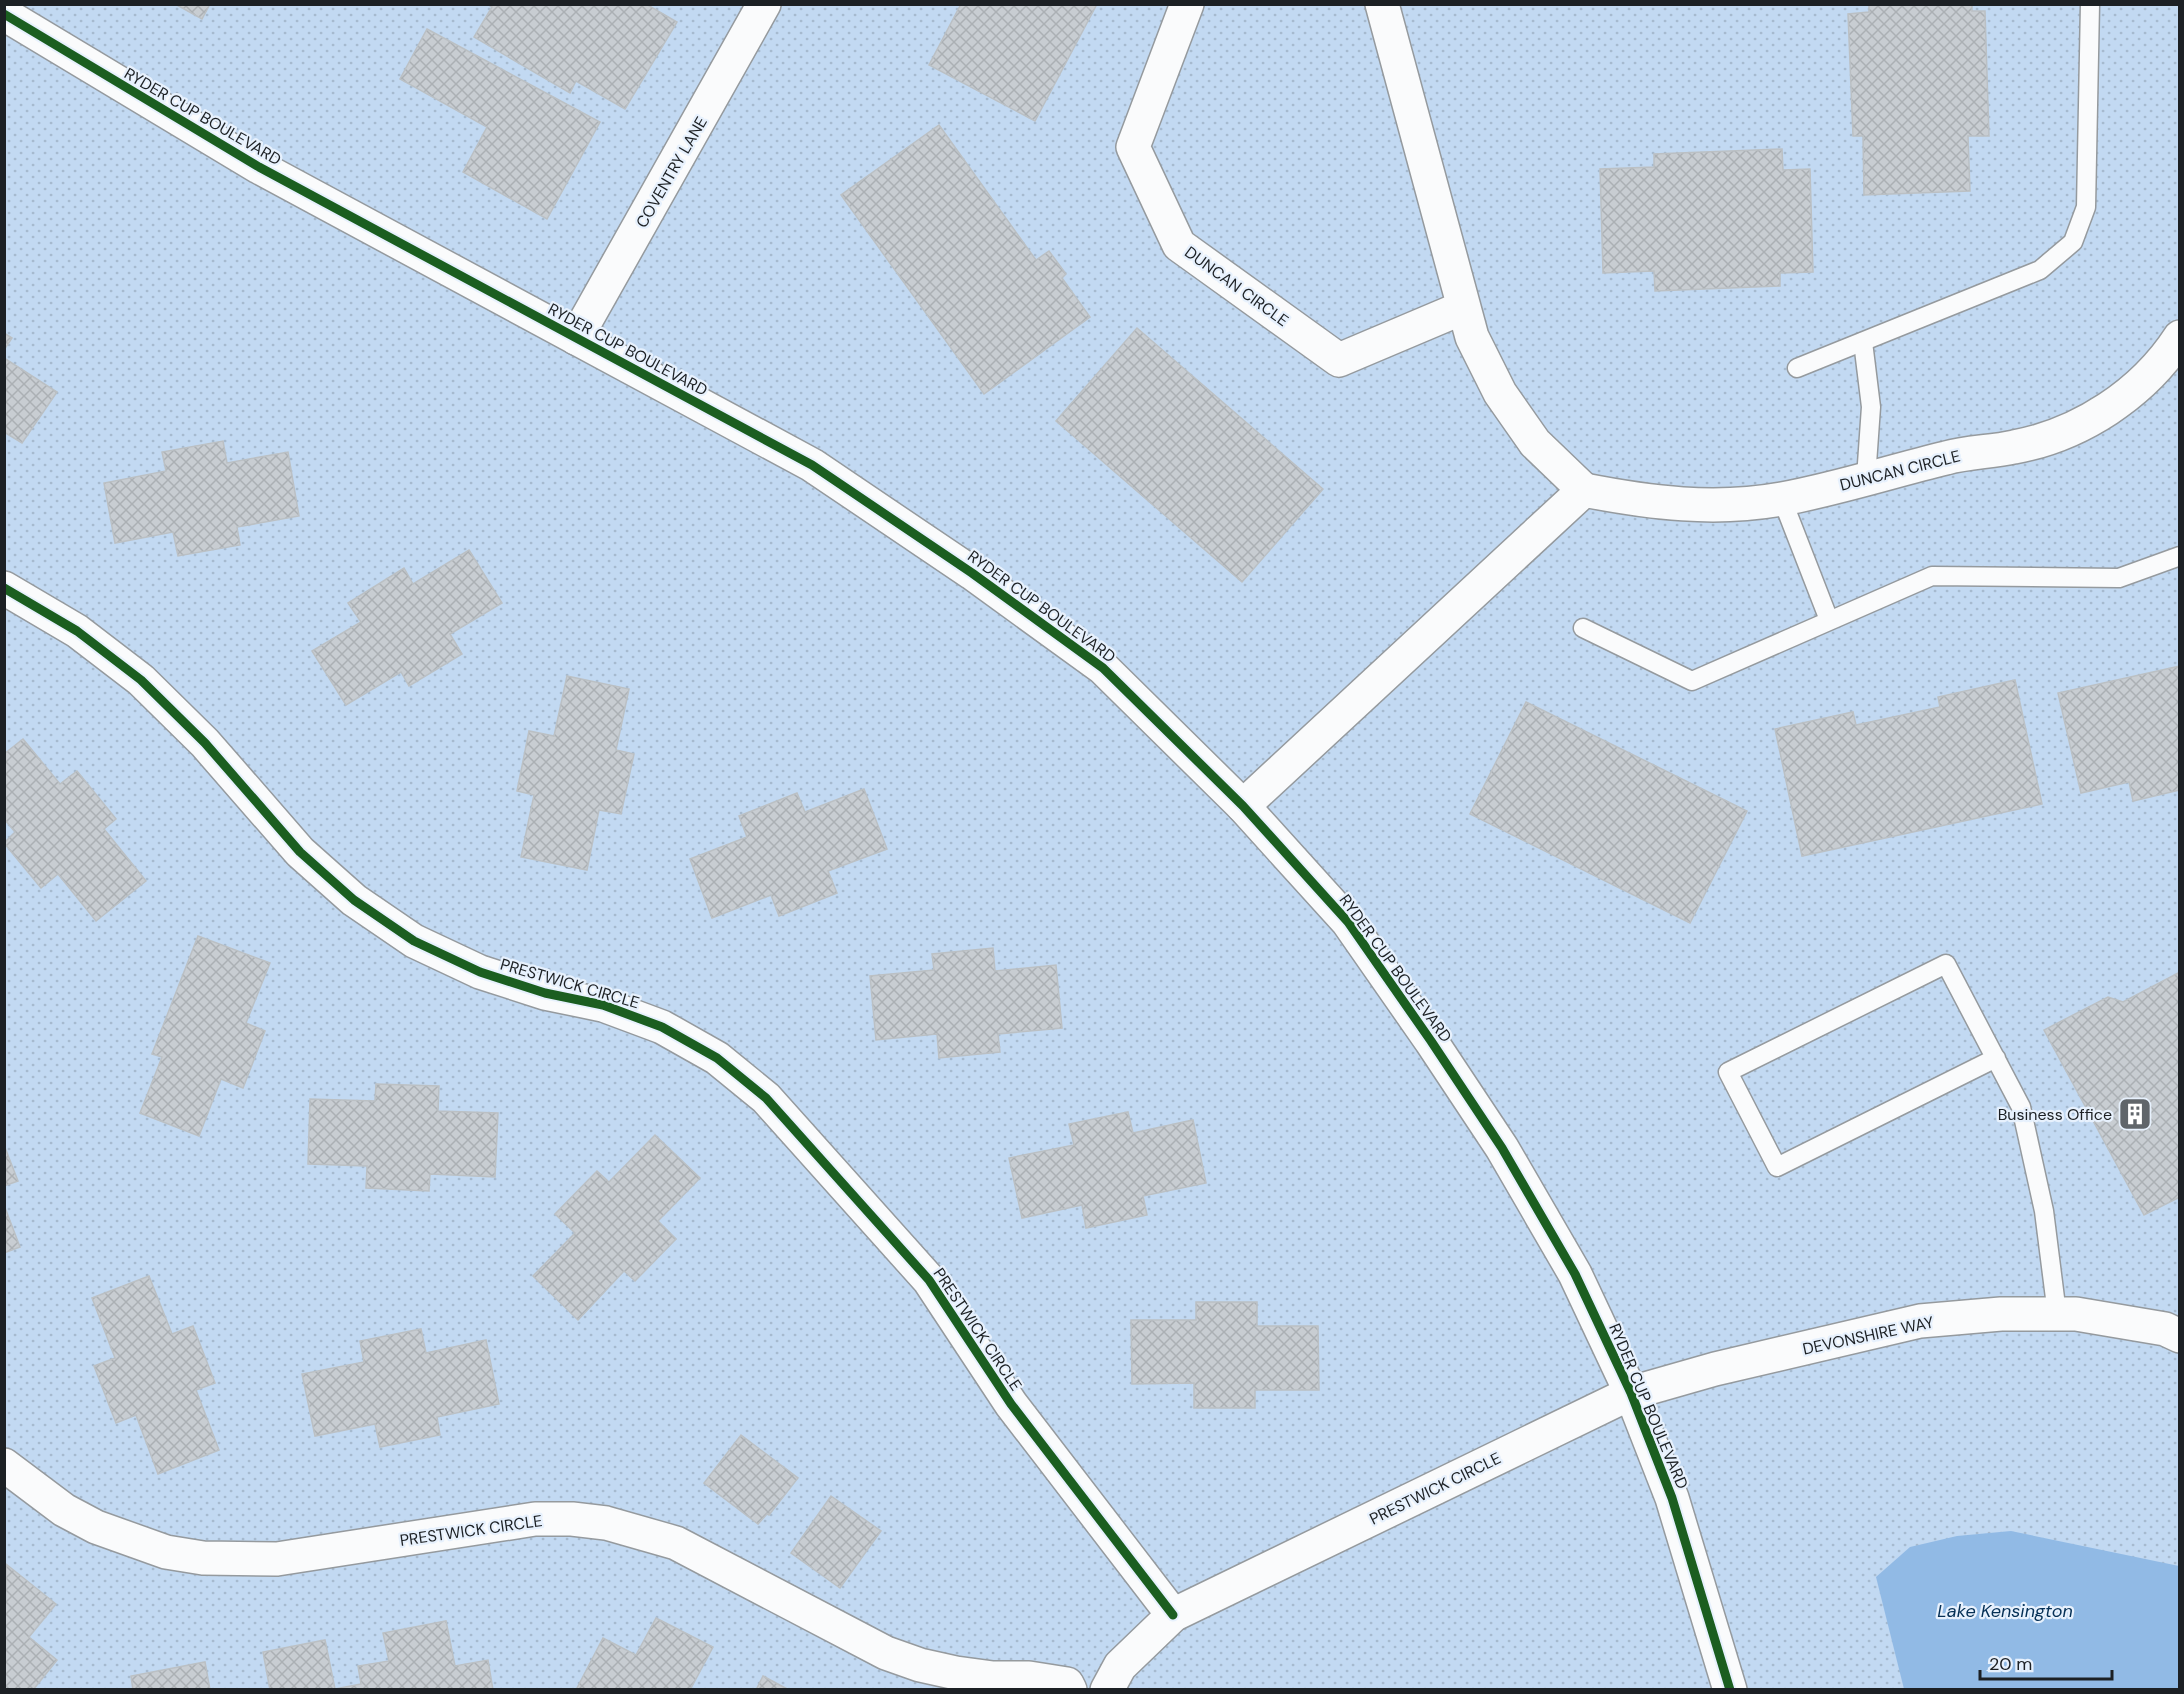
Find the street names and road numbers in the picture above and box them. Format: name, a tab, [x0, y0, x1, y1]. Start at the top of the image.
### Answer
street label: RYDER CUP BOULEVARD	[120, 63, 285, 170]
street label: COVENTRY LANE	[631, 113, 712, 232]
street label: DUNCAN CIRCLE	[1181, 242, 1293, 331]
street label: RYDER CUP BOULEVARD	[544, 298, 711, 400]
street label: DUNCAN CIRCLE	[1838, 445, 1963, 496]
street label: RYDER CUP BOULEVARD	[964, 546, 1120, 667]
street label: RYDER CUP BOULEVARD	[1335, 890, 1456, 1046]
street label: PRESTWICK CIRCLE	[498, 954, 642, 1013]
street label: PRESTWICK CIRCLE	[929, 1264, 1026, 1395]
street label: DEVONSHIRE WAY	[1801, 1311, 1936, 1360]
street label: RYDER CUP BOULEVARD	[1604, 1320, 1693, 1492]
street label: PRESTWICK CIRCLE	[1366, 1447, 1504, 1529]
street label: PRESTWICK CIRCLE	[398, 1510, 544, 1551]

